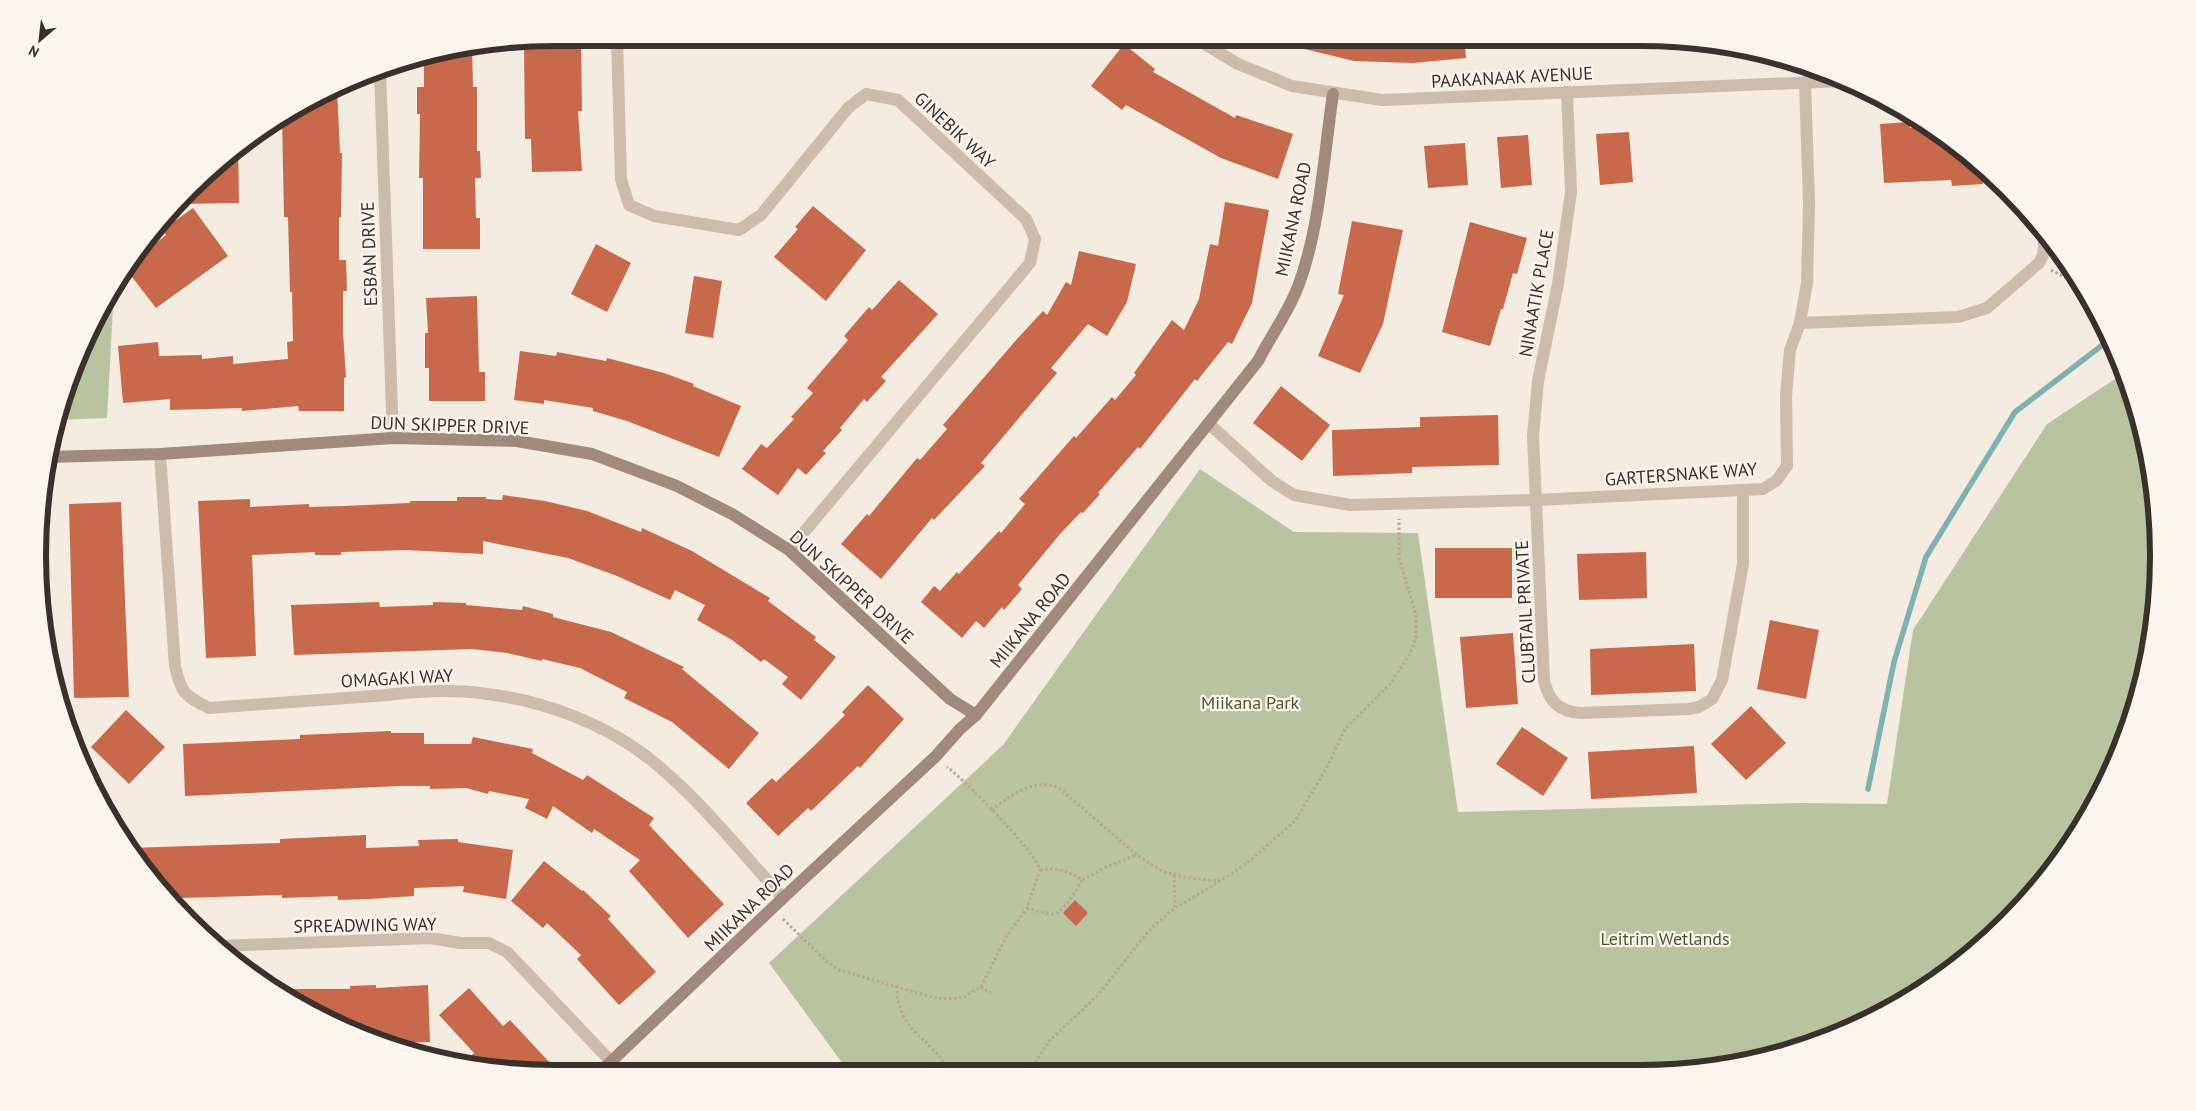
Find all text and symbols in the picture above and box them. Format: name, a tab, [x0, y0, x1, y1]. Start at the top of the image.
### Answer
north arrow	[15, 15, 65, 65]
text: N	[26, 41, 42, 62]
street label: PAAKANAAK AVENUE	[1431, 61, 1593, 93]
street label: GINEBIK WAY	[910, 87, 1000, 173]
street label: MIIKANA ROAD	[1270, 160, 1316, 278]
street label: ESBAN DRIVE	[356, 201, 382, 307]
street label: NINAATIK PLACE	[1513, 227, 1559, 359]
street label: DUN SKIPPER DRIVE	[370, 411, 530, 439]
street label: GARTERSNAKE WAY	[1604, 457, 1758, 491]
street label: DUN SKIPPER DRIVE	[785, 525, 919, 649]
street label: CLUBTAIL PRIVATE	[1510, 540, 1540, 684]
street label: MIIKANA ROAD	[984, 568, 1076, 672]
street label: OMAGAKI WAY	[340, 664, 454, 692]
park label: Miikana Park	[1201, 691, 1299, 714]
street label: MIIKANA ROAD	[699, 858, 799, 956]
street label: SPREADWING WAY	[293, 912, 437, 938]
park label: Leitrim Wetlands	[1600, 927, 1730, 950]

